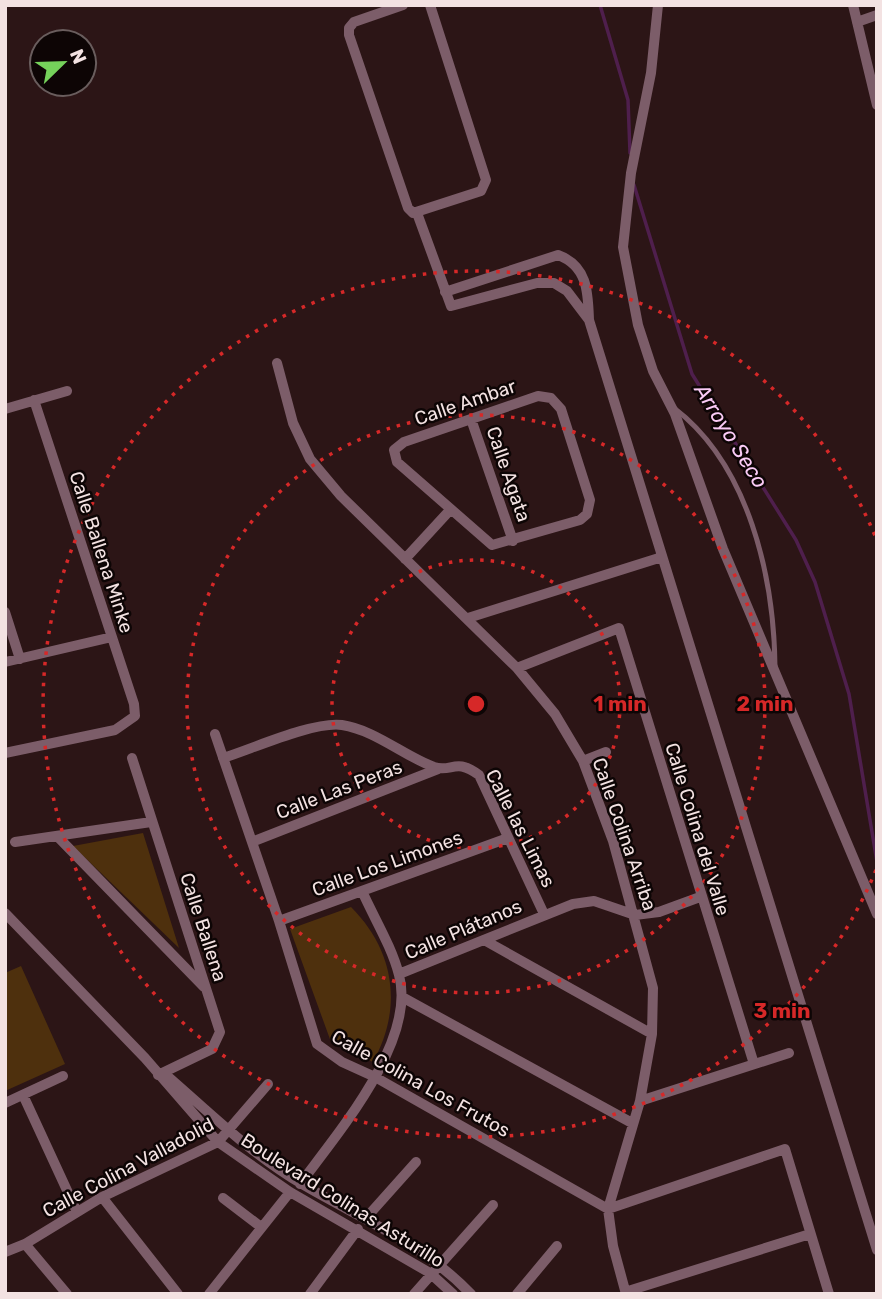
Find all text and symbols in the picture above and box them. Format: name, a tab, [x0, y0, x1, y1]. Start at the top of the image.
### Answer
north arrow	[28, 28, 98, 98]
text: N	[65, 46, 91, 67]
street label: Calle Ambar	[411, 374, 520, 431]
water label: Arroyo Seco	[689, 378, 773, 493]
street label: Calle Agata	[481, 423, 536, 525]
street label: Calle Ballena Minke	[65, 468, 139, 636]
text: 1 min	[593, 691, 647, 716]
text: 2 min	[737, 691, 793, 716]
centre of rings	[464, 692, 488, 716]
street label: Calle Colina del Valle	[660, 740, 735, 918]
street label: Calle Las Peras	[273, 755, 405, 824]
street label: Calle Colina Arriba	[588, 755, 661, 914]
street label: Calle las Limas	[481, 765, 560, 891]
street label: Calle Los Limones	[309, 826, 466, 901]
street label: Calle Ballena	[175, 870, 232, 984]
street label: Calle Plátanos	[401, 894, 525, 964]
text: 3 min	[753, 998, 811, 1023]
street label: Calle Colina Los Frutos	[328, 1025, 514, 1142]
street label: Calle Colina Valladolid	[39, 1112, 218, 1222]
street label: Boulevard Colinas Asturillo	[237, 1128, 449, 1273]

